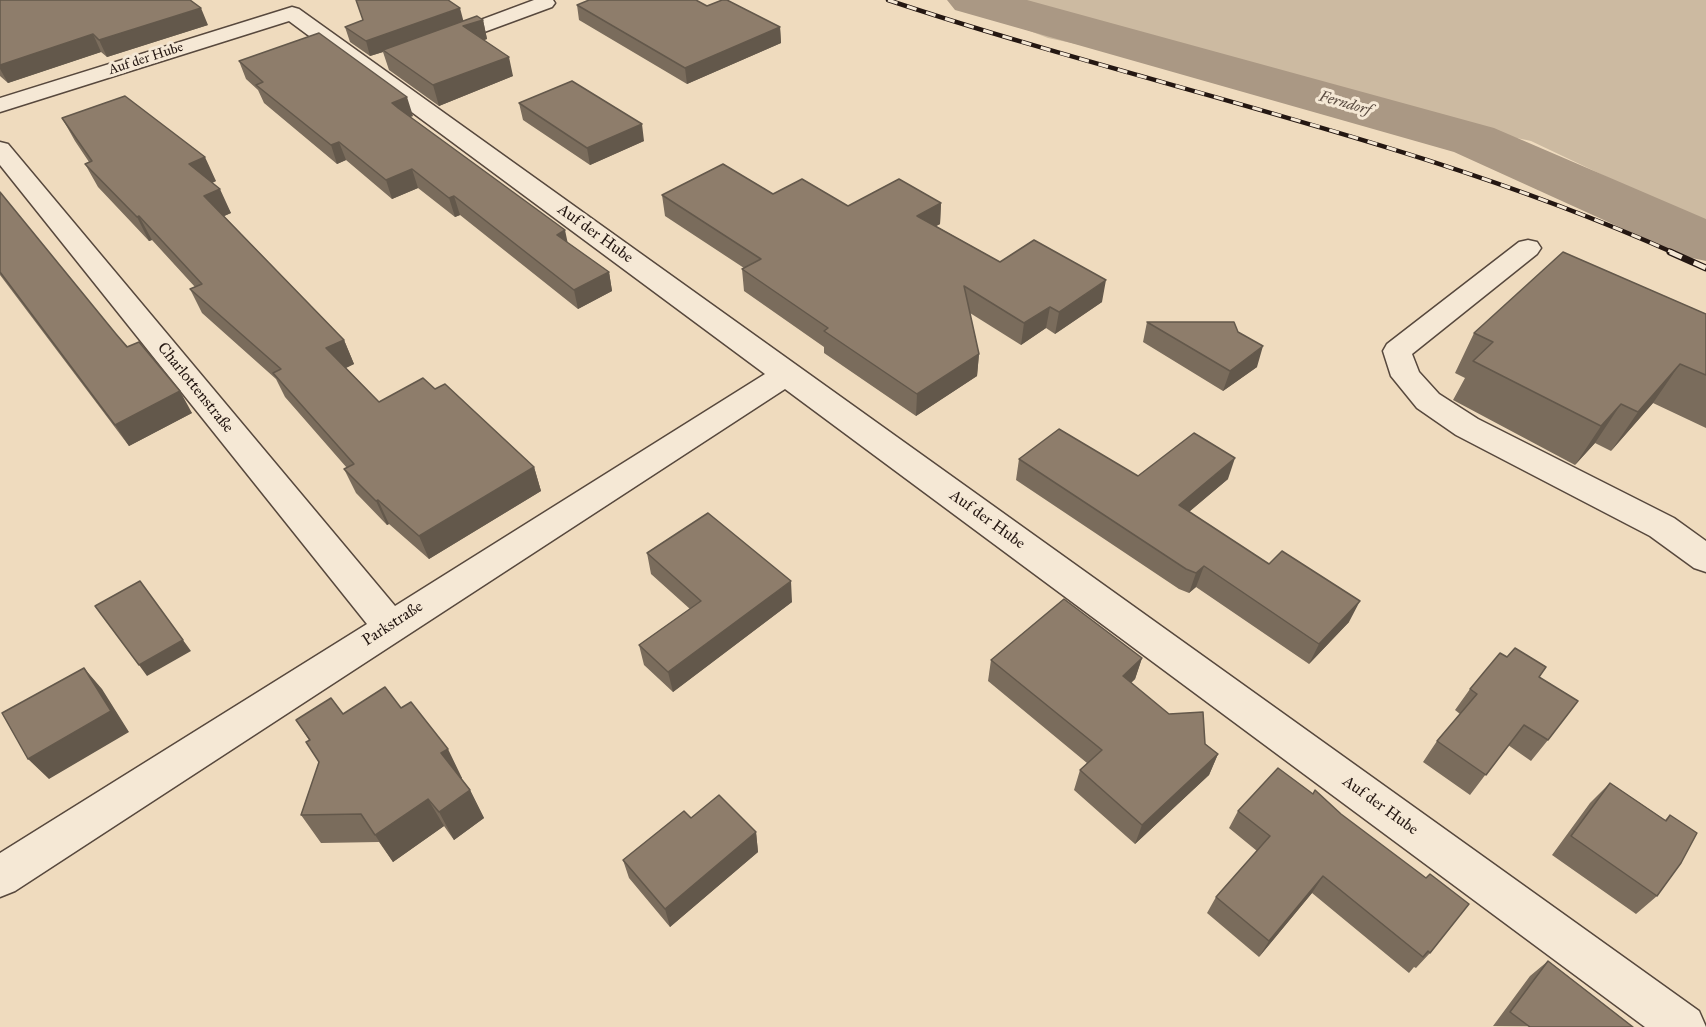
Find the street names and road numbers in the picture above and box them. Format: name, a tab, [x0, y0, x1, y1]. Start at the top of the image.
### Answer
street label: Auf der Hube	[106, 39, 186, 79]
street label: Auf der Hube	[553, 200, 637, 268]
street label: Charlottenstraße	[153, 339, 237, 437]
street label: Auf der Hube	[945, 486, 1029, 554]
street label: Parkstraße	[359, 597, 427, 651]
street label: Auf der Hube	[1338, 772, 1422, 840]

